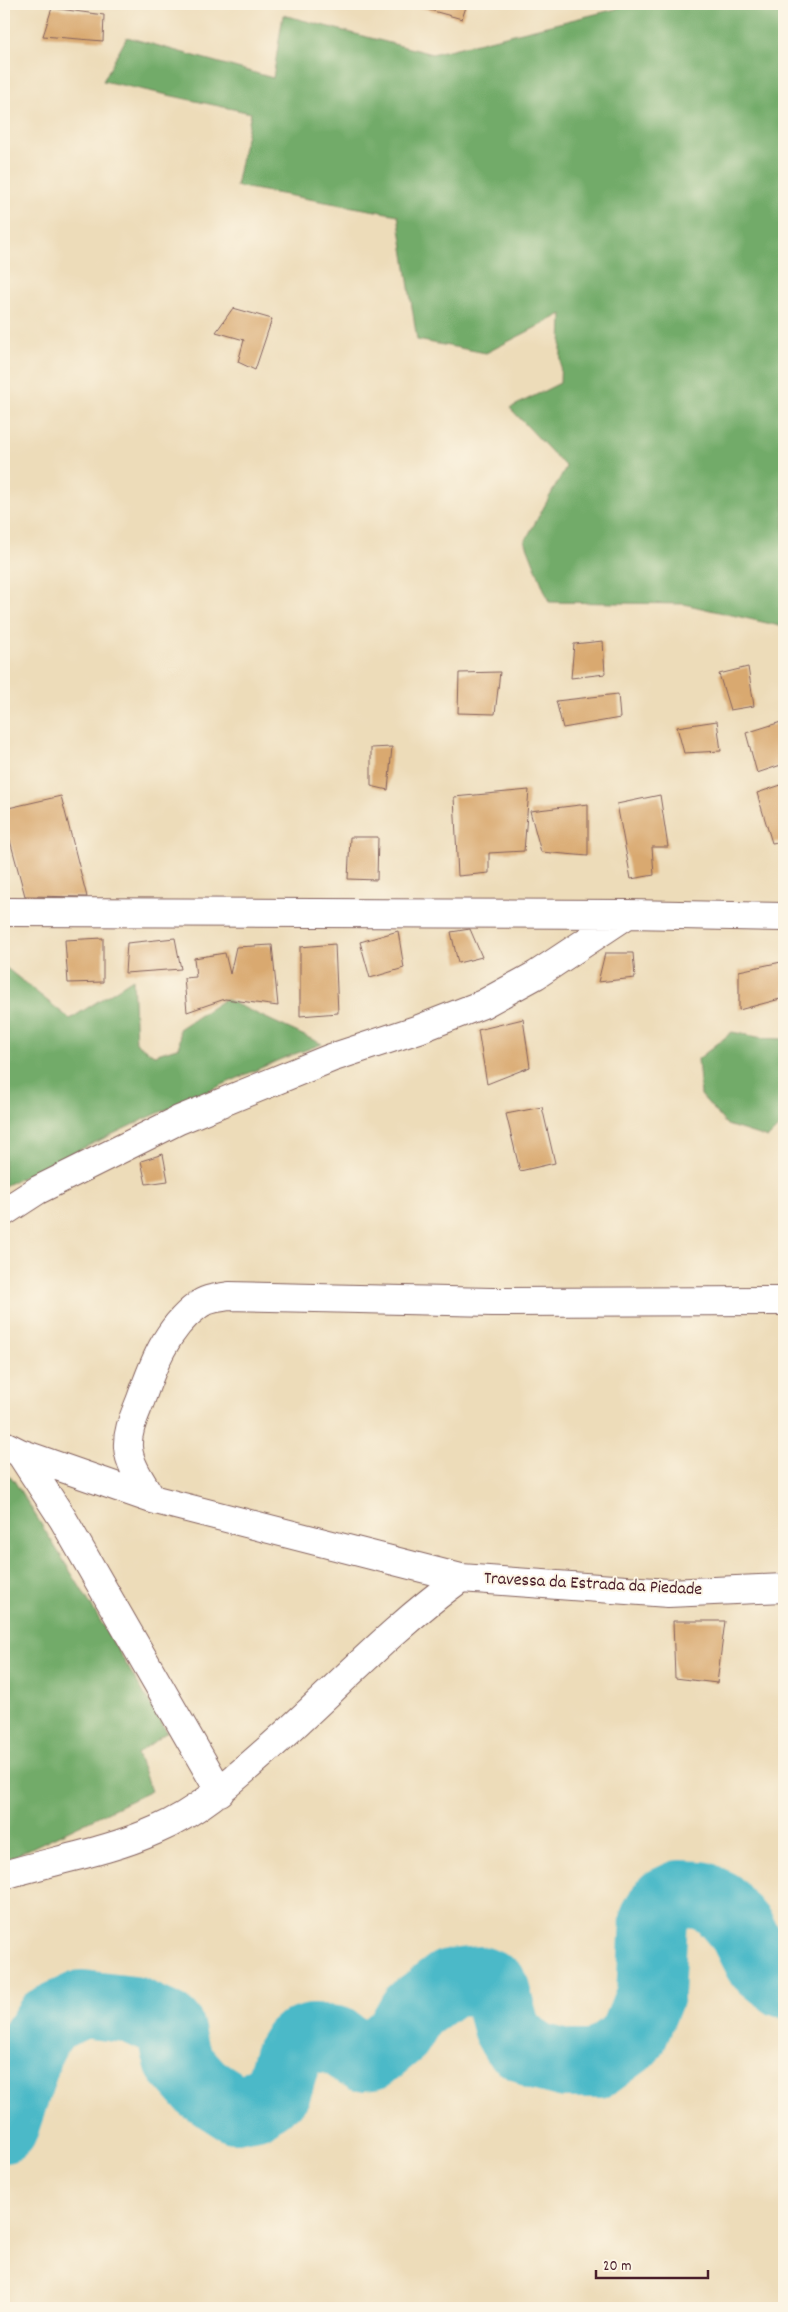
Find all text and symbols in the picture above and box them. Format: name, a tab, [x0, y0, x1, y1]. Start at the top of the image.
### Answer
street label: Travessa da Estrada da Piedade	[483, 1567, 703, 1603]
scale bar	[596, 2247, 708, 2279]
text: 20 m	[603, 2256, 631, 2278]

